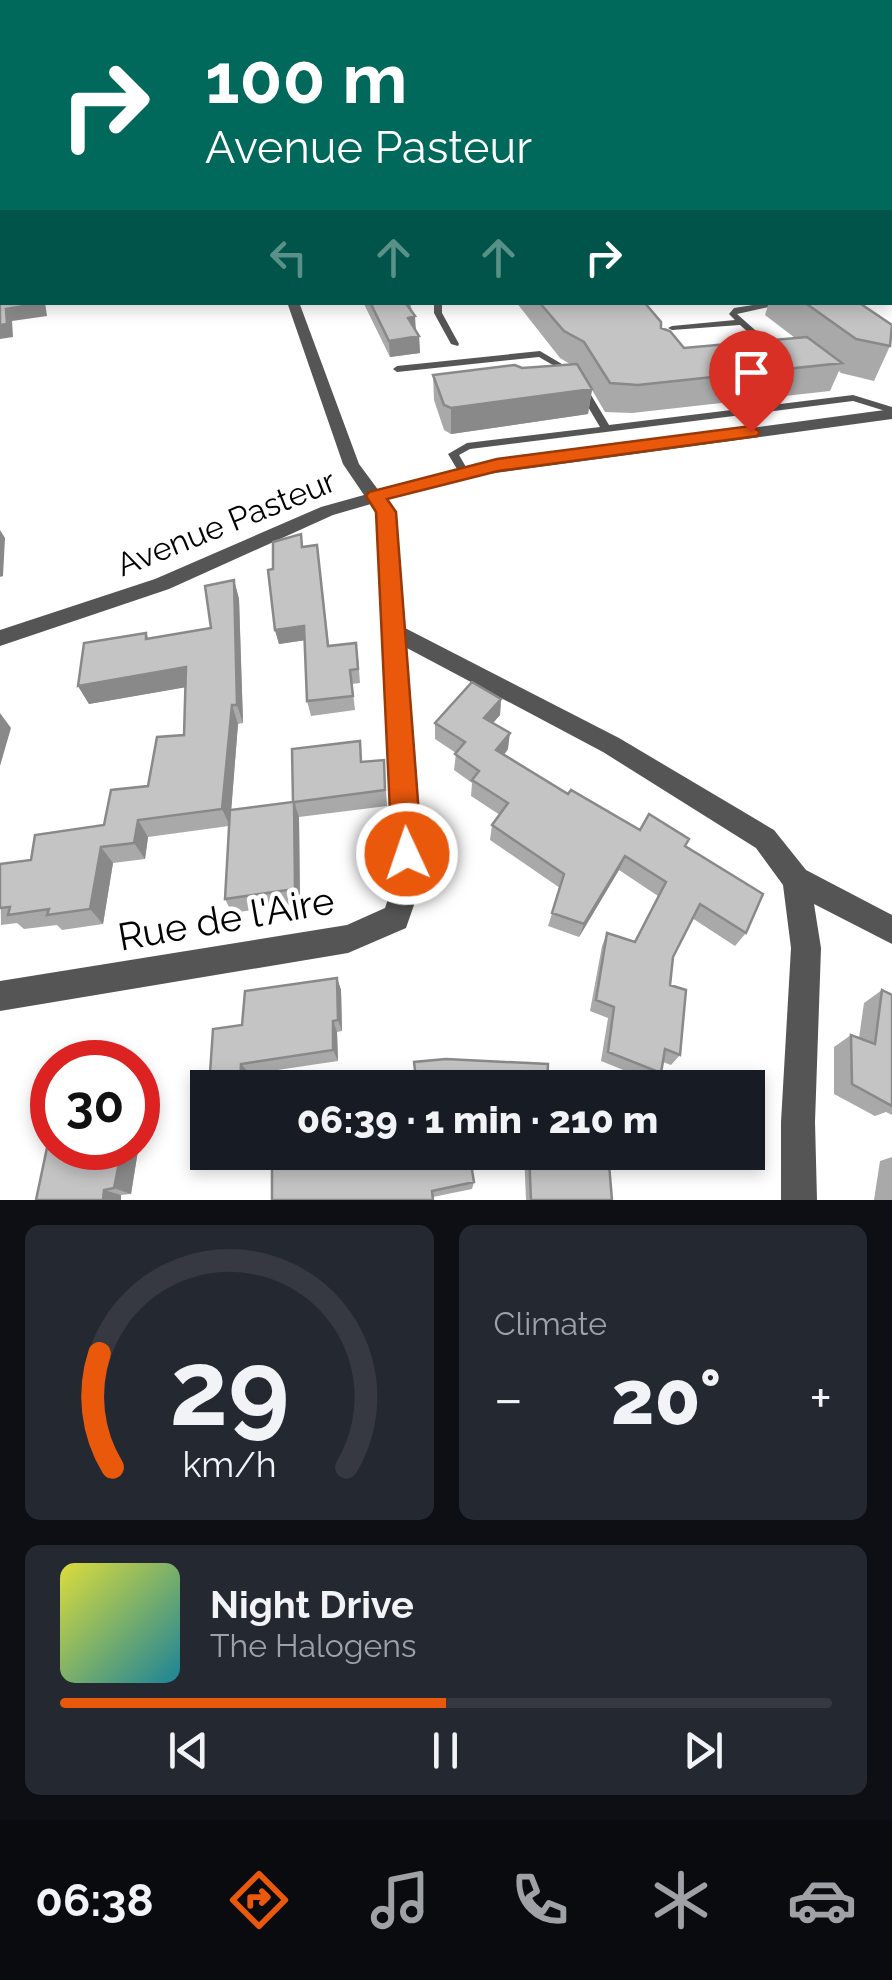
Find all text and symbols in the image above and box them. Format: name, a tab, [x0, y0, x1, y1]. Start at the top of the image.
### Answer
text: 100 m	[205, 37, 408, 119]
icon: right	[40, 40, 170, 170]
text: Avenue Pasteur	[205, 121, 532, 174]
icon: left	[261, 230, 316, 285]
icon: ahead	[366, 230, 421, 285]
icon: ahead	[471, 230, 526, 285]
icon: right	[576, 230, 631, 285]
pin	[709, 330, 794, 433]
icon: arrive	[724, 345, 779, 400]
street label: Avenue Pasteur	[111, 462, 341, 583]
position arrow	[355, 802, 459, 906]
street label: Rue de l'Aire	[114, 877, 337, 960]
speed limit sign: 30	[30, 1040, 160, 1170]
text: 06:39 · 1 min · 210 m	[297, 1097, 658, 1142]
text: Climate	[494, 1305, 607, 1342]
text: 29	[169, 1327, 289, 1449]
text: 20°	[611, 1353, 721, 1442]
text: −	[494, 1366, 523, 1431]
text: +	[809, 1366, 832, 1431]
text: km/h	[182, 1443, 276, 1485]
text: Night Drive	[210, 1582, 414, 1627]
text: The Halogens	[210, 1627, 416, 1664]
icon: previous	[161, 1723, 216, 1778]
icon: pause	[418, 1723, 473, 1778]
icon: next	[676, 1723, 731, 1778]
icon: directions	[224, 1865, 294, 1935]
icon: music	[365, 1865, 435, 1935]
icon: phone	[505, 1865, 575, 1935]
icon: climate	[646, 1865, 716, 1935]
icon: car	[787, 1865, 857, 1935]
text: 06:38	[35, 1874, 154, 1927]

